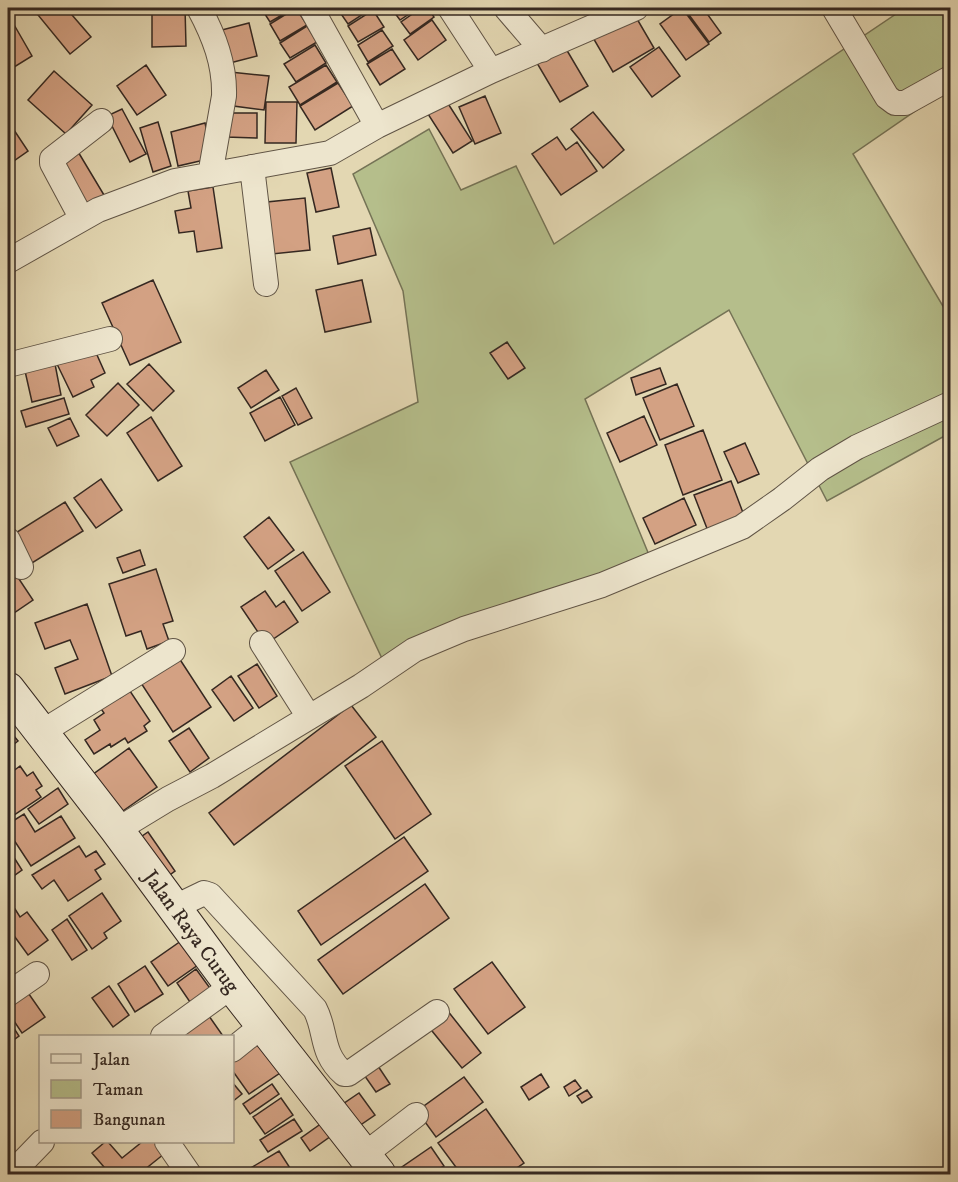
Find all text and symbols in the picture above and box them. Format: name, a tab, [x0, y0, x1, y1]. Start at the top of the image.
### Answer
street label: Jalan Raya Curug	[136, 864, 245, 999]
legend	[39, 1035, 234, 1143]
text: Jalan	[91, 1049, 131, 1071]
text: Taman	[93, 1079, 144, 1101]
text: Bangunan	[93, 1109, 166, 1131]

